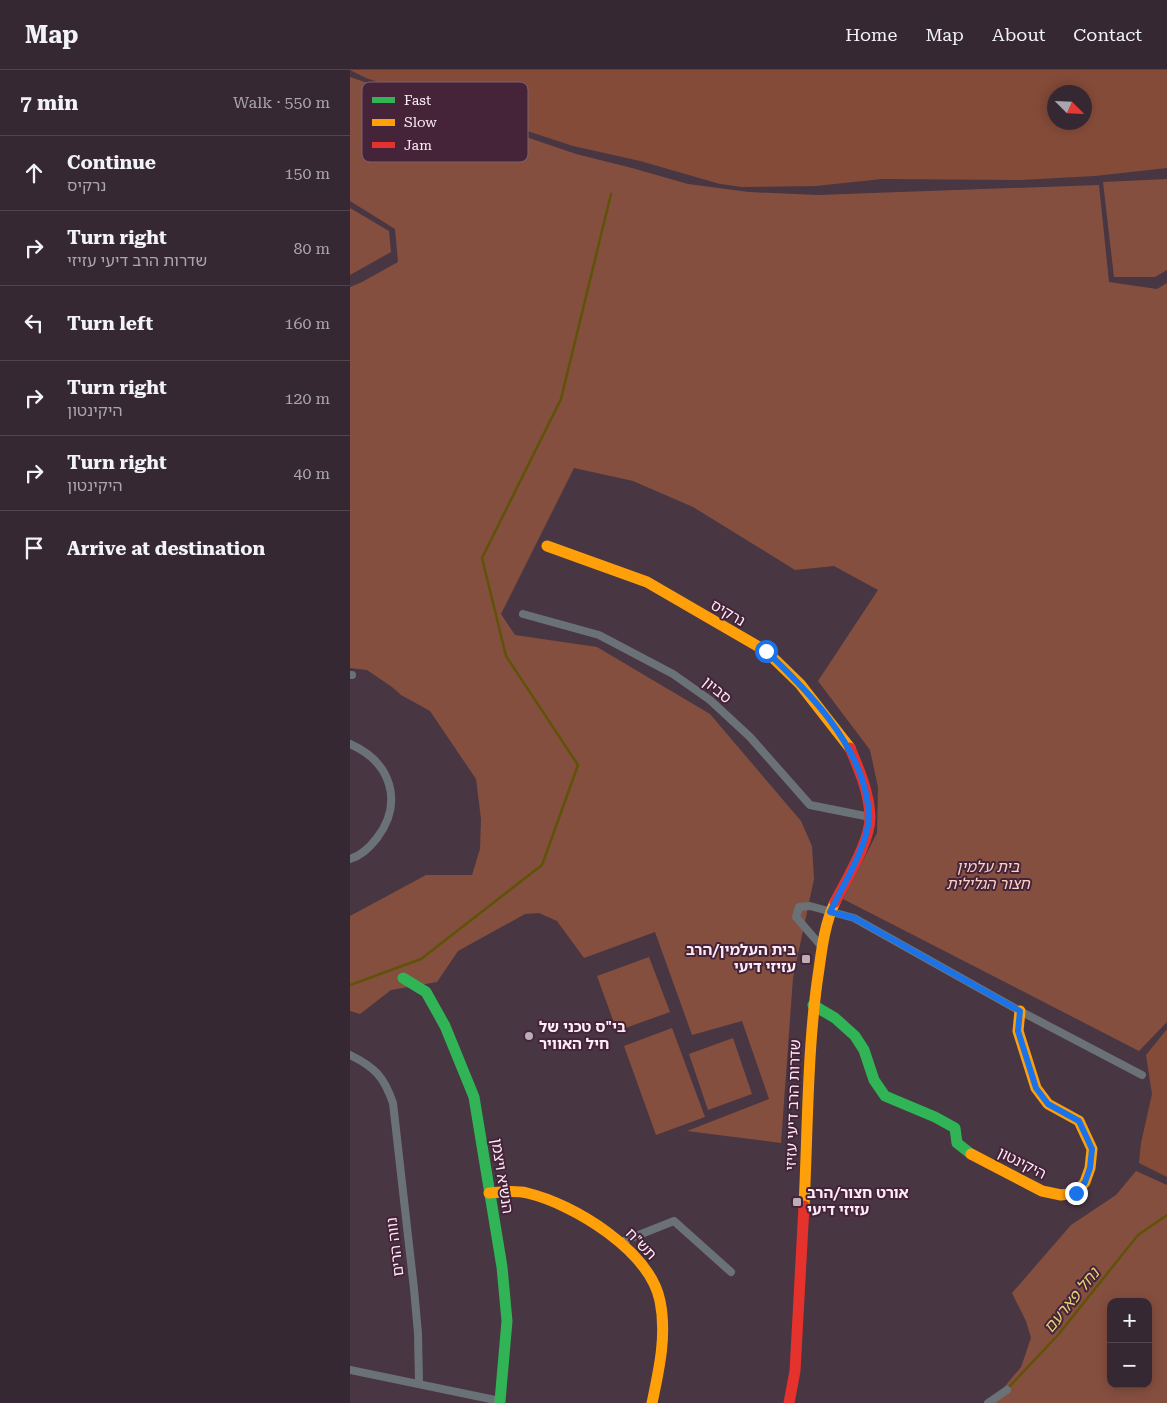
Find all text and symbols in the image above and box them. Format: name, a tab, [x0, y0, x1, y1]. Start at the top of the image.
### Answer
text: Map	[25, 21, 79, 49]
text: Home	[845, 24, 897, 45]
text: Map	[925, 24, 964, 45]
text: About	[992, 24, 1045, 45]
text: Contact	[1073, 24, 1142, 45]
legend	[362, 82, 528, 162]
north arrow	[1047, 85, 1092, 130]
text: 7 min	[20, 91, 78, 115]
text: Fast	[404, 92, 431, 108]
text: Walk · 550 m	[233, 93, 330, 112]
text: Slow	[404, 114, 437, 130]
text: Jam	[404, 137, 432, 153]
text: Continue	[67, 151, 156, 174]
icon: ahead	[20, 159, 48, 187]
text: 150 m	[284, 164, 330, 183]
text: נרקיס	[67, 176, 106, 195]
text: Turn right	[67, 226, 167, 249]
icon: right	[20, 234, 48, 262]
text: 80 m	[293, 239, 330, 258]
text: שדרות הרב דיעי עזיזי	[67, 251, 207, 270]
icon: left	[20, 309, 48, 337]
text: Turn left	[67, 312, 153, 335]
text: 160 m	[284, 314, 330, 333]
text: Turn right	[67, 376, 167, 399]
icon: right	[20, 384, 48, 412]
text: 120 m	[284, 389, 330, 408]
text: היקינטון	[67, 401, 123, 420]
text: Turn right	[67, 451, 167, 474]
icon: right	[20, 459, 48, 487]
text: 40 m	[293, 464, 330, 483]
text: היקינטון	[67, 476, 123, 495]
icon: arrive	[20, 534, 48, 562]
text: Arrive at destination	[67, 537, 265, 560]
street label: נרקיס	[708, 596, 748, 630]
route start	[755, 640, 778, 663]
street label: סביון	[699, 673, 735, 707]
park label: בית עלמין חצור הגלילית	[946, 858, 1031, 893]
place label: בית העלמין/הרב עזיזי דיעי	[686, 941, 796, 976]
marker: בית העלמין/הרב עזיזי דיעי	[800, 953, 812, 965]
place label: בי"ס טכני של חיל האוויר	[539, 1018, 626, 1053]
marker: בי"ס טכני של חיל האוויר	[523, 1030, 535, 1042]
street label: שדרות הרב דיעי עזיזי	[782, 1039, 804, 1171]
street label: הנשיא ויצמן	[487, 1137, 517, 1215]
street label: היקינטון	[995, 1143, 1049, 1183]
route end	[1065, 1182, 1088, 1205]
place label: אורט חצור/הרב עזיזי דיעי	[807, 1184, 909, 1219]
marker: אורט חצור/הרב עזיזי דיעי	[791, 1196, 803, 1208]
street label: נווה הרים	[382, 1216, 408, 1278]
street label: תש"ח	[622, 1225, 660, 1263]
water label: נחל פארעם	[1040, 1263, 1104, 1336]
map controls	[1107, 1298, 1152, 1388]
button: +	[1107, 1298, 1152, 1343]
button: −	[1107, 1343, 1152, 1388]

